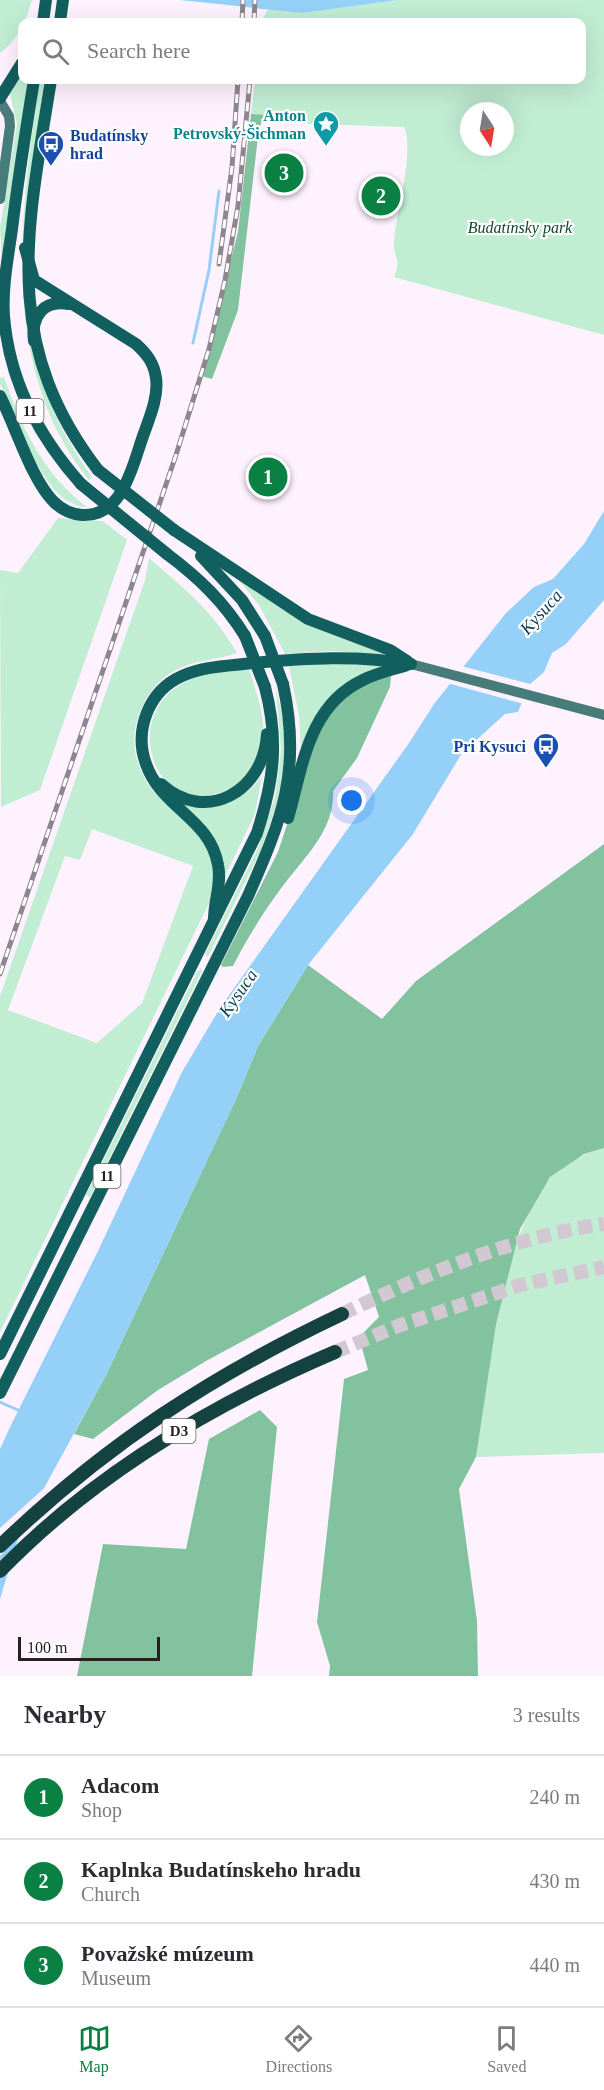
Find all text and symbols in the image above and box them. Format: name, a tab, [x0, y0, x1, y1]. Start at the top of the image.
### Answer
search box	[18, 18, 586, 84]
icon: search	[39, 35, 72, 68]
text: Search here	[87, 38, 190, 63]
north arrow	[460, 102, 514, 156]
place label: Anton Petrovský-Šichman	[173, 107, 306, 143]
place icon: Anton Petrovský-Šichman	[311, 109, 341, 147]
place label: Budatínsky hrad	[70, 127, 148, 162]
bus stop icon: Budatínsky hrad	[36, 129, 66, 167]
pin: 3	[264, 150, 304, 195]
pin: 2	[362, 174, 400, 218]
park label: Budatínsky park	[468, 219, 573, 237]
road number: 11	[16, 399, 44, 423]
pin: 1	[248, 454, 288, 500]
water label: Kysuca	[515, 586, 566, 639]
bus stop icon: Pri Kysuci	[531, 731, 561, 769]
place label: Pri Kysuci	[454, 738, 527, 756]
your location	[337, 786, 366, 815]
water label: Kysuca	[214, 966, 261, 1021]
road number: 11	[94, 1164, 120, 1188]
road number: D3	[162, 1419, 195, 1443]
scale bar	[18, 1634, 160, 1662]
text: 100 m	[27, 1639, 67, 1656]
text: Nearby	[24, 1700, 106, 1729]
text: 3 results	[513, 1704, 580, 1726]
text: Adacom	[81, 1773, 159, 1798]
text: 1	[39, 1786, 49, 1808]
text: 240 m	[529, 1786, 580, 1808]
text: Shop	[81, 1799, 122, 1821]
text: Kaplnka Budatínskeho hradu	[81, 1857, 361, 1882]
text: 2	[39, 1870, 49, 1892]
text: 430 m	[529, 1870, 580, 1892]
text: Church	[81, 1883, 140, 1905]
text: Považské múzeum	[81, 1941, 254, 1966]
text: 3	[39, 1954, 49, 1976]
text: 440 m	[529, 1954, 580, 1976]
text: Museum	[81, 1967, 151, 1989]
tab: Map	[78, 2022, 111, 2076]
tab: Directions	[266, 2022, 332, 2076]
tab: Saved	[487, 2022, 526, 2076]

